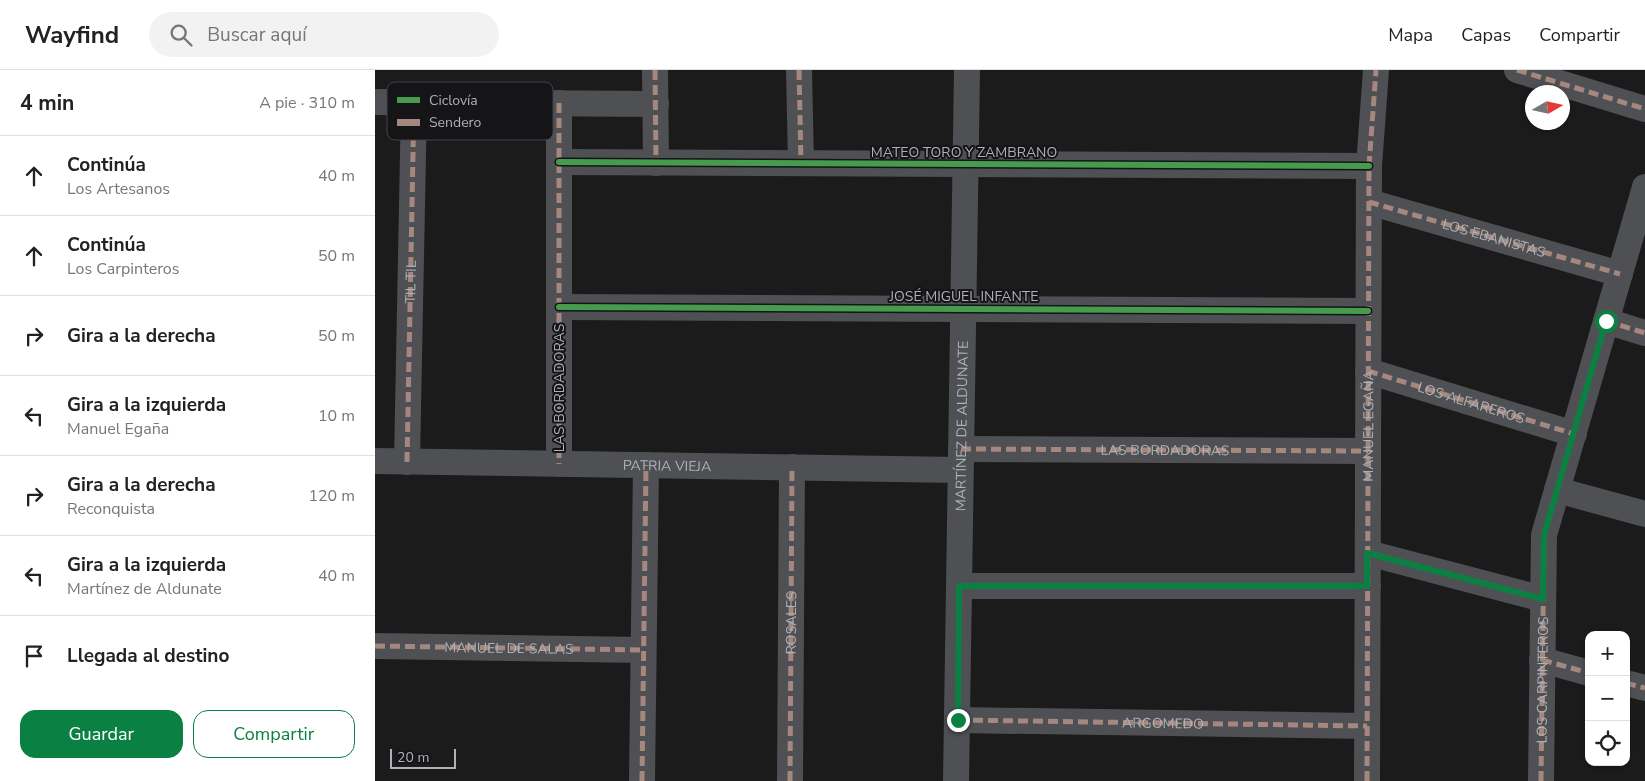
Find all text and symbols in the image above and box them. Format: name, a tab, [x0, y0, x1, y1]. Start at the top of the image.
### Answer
search box	[149, 12, 499, 57]
text: Wayfind	[25, 19, 119, 51]
icon: search	[167, 21, 195, 49]
text: Buscar aquí	[207, 22, 307, 48]
text: Mapa	[1388, 23, 1433, 47]
text: Capas	[1461, 23, 1511, 47]
text: Compartir	[1539, 23, 1620, 47]
legend	[387, 82, 553, 140]
north arrow	[1525, 85, 1570, 130]
text: 4 min	[20, 89, 74, 117]
text: Ciclovía	[429, 91, 478, 110]
text: A pie · 310 m	[259, 92, 355, 114]
text: Sendero	[429, 113, 482, 132]
street label: MATEO TORO Y ZAMBRANO	[871, 143, 1057, 162]
text: Continúa	[67, 152, 146, 178]
icon: ahead	[20, 162, 48, 190]
text: 40 m	[318, 165, 355, 187]
text: Los Artesanos	[67, 178, 170, 200]
street label: LOS EBANISTAS	[1440, 215, 1548, 262]
text: Continúa	[67, 232, 146, 258]
icon: ahead	[20, 242, 48, 270]
text: 50 m	[318, 245, 355, 267]
text: Los Carpinteros	[67, 258, 179, 280]
street label: TIL TIL	[401, 260, 421, 304]
street label: JOSÉ MIGUEL INFANTE	[889, 287, 1038, 306]
route start	[1595, 310, 1618, 333]
icon: right	[20, 322, 48, 350]
text: Gira a la derecha	[67, 323, 216, 349]
street label: LAS BORDADORAS	[550, 323, 569, 452]
text: 50 m	[318, 325, 355, 347]
street label: MARTÍNEZ DE ALDUNATE	[951, 341, 973, 511]
street label: MANUEL EGAÑA	[1359, 370, 1378, 482]
street label: LOS ALFAREROS	[1415, 378, 1527, 429]
text: Gira a la izquierda	[67, 392, 226, 418]
icon: left	[20, 402, 48, 430]
text: 10 m	[318, 405, 355, 427]
text: Manuel Egaña	[67, 418, 169, 440]
street label: LAS BORDADORAS	[1101, 441, 1230, 460]
street label: PATRIA VIEJA	[623, 456, 711, 476]
text: Gira a la derecha	[67, 472, 216, 498]
icon: right	[20, 482, 48, 510]
text: 120 m	[308, 485, 355, 507]
text: Reconquista	[67, 498, 155, 520]
text: Gira a la izquierda	[67, 552, 226, 578]
icon: left	[20, 562, 48, 590]
text: 40 m	[318, 565, 355, 587]
text: Martínez de Aldunate	[67, 578, 222, 600]
street label: ROSALES	[782, 591, 801, 655]
street label: LOS CARPINTEROS	[1532, 616, 1553, 744]
map controls	[1585, 631, 1630, 766]
button: +	[1585, 631, 1630, 676]
street label: MANUEL DE SALAS	[444, 638, 574, 659]
icon: arrive	[20, 642, 48, 670]
text: Llegada al destino	[67, 643, 229, 669]
button: −	[1585, 676, 1630, 721]
route end	[947, 709, 970, 732]
button: Guardar	[20, 710, 183, 758]
button: Compartir	[193, 710, 355, 758]
street label: ARGOMEDO	[1122, 713, 1204, 734]
button: locate	[1585, 721, 1630, 766]
scale bar	[390, 746, 456, 769]
text: 20 m	[397, 748, 429, 767]

